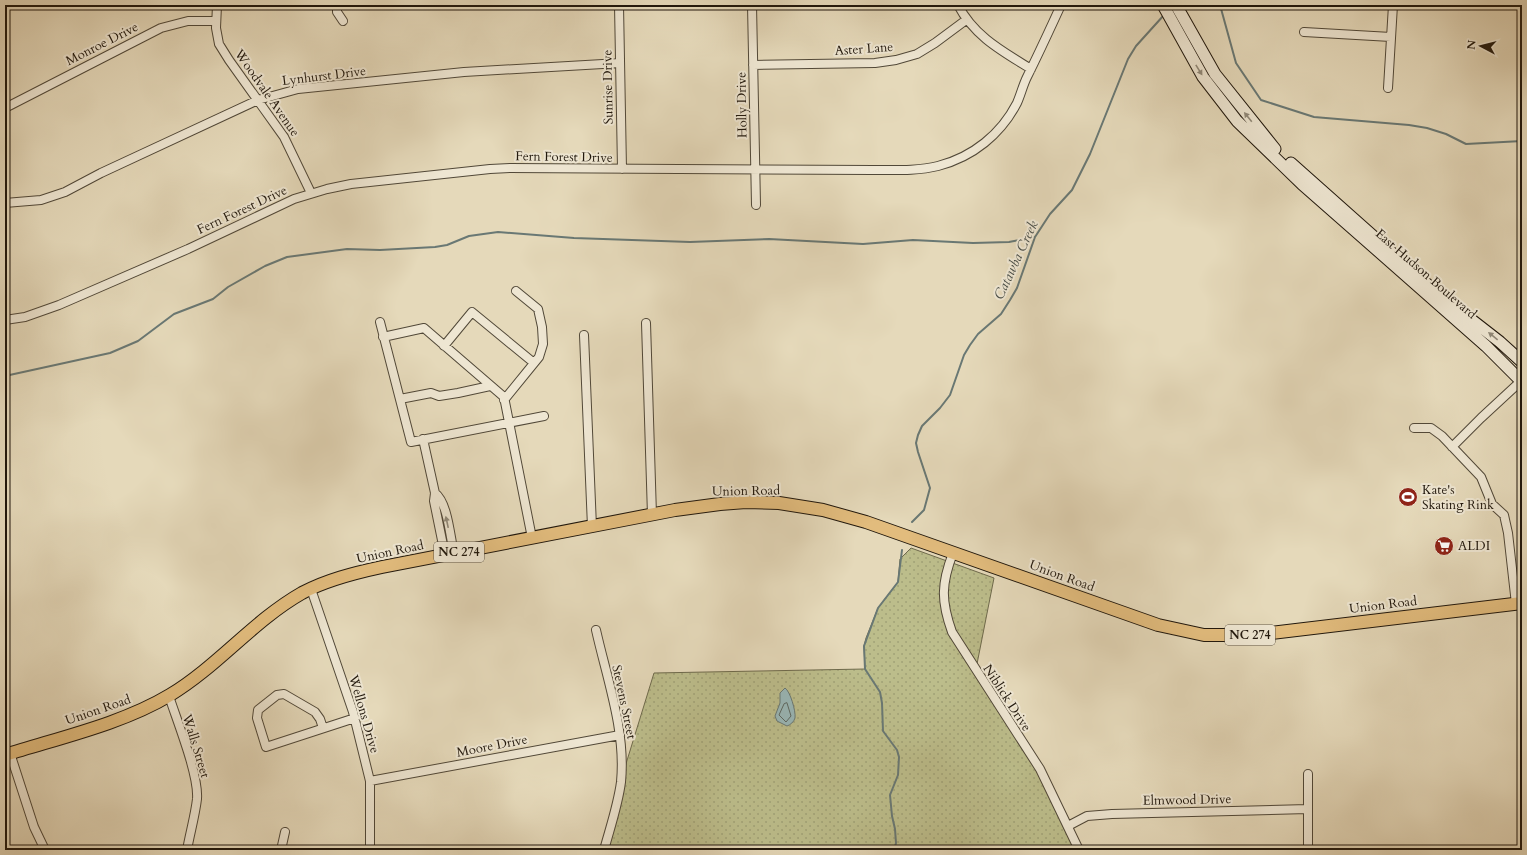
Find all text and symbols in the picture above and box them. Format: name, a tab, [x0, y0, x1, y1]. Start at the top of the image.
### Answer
street label: Monroe Drive	[63, 18, 141, 70]
north arrow	[1461, 26, 1501, 66]
street label: Aster Lane	[834, 38, 894, 60]
text: N	[1464, 39, 1480, 50]
street label: Woodvale Avenue	[230, 45, 304, 140]
street label: Sunrise Drive	[598, 49, 618, 124]
street label: Lynhurst Drive	[281, 62, 367, 90]
one-way arrow	[1195, 64, 1202, 76]
street label: Holly Drive	[732, 72, 752, 138]
one-way arrow	[1243, 111, 1252, 122]
street label: Fern Forest Drive	[515, 147, 613, 167]
street label: Fern Forest Drive	[194, 181, 290, 239]
water label: Catawba Creek	[989, 217, 1043, 303]
street label: East Hudson Boulevard	[1371, 225, 1481, 323]
one-way arrow	[1488, 332, 1499, 340]
street label: Union Road	[712, 481, 780, 501]
place label: Kate's Skating Rink	[1422, 481, 1494, 514]
sports icon: Kate's Skating Rink	[1397, 486, 1419, 508]
one-way arrow	[444, 516, 450, 528]
supermarket icon: ALDI	[1433, 535, 1455, 557]
street label: Union Road	[355, 536, 425, 568]
place label: ALDI	[1458, 537, 1490, 555]
road number: NC 274	[434, 542, 484, 562]
street label: Union Road	[1027, 556, 1097, 596]
street label: Union Road	[1348, 592, 1418, 618]
road number: NC 274	[1225, 625, 1275, 645]
street label: Niblick Drive	[979, 661, 1035, 735]
street label: Stevens Street	[607, 663, 641, 741]
street label: Wellons Drive	[344, 672, 384, 755]
street label: Union Road	[63, 690, 133, 730]
street label: Walls Street	[177, 711, 214, 780]
street label: Moore Drive	[455, 730, 529, 762]
street label: Elmwood Drive	[1143, 790, 1232, 810]

